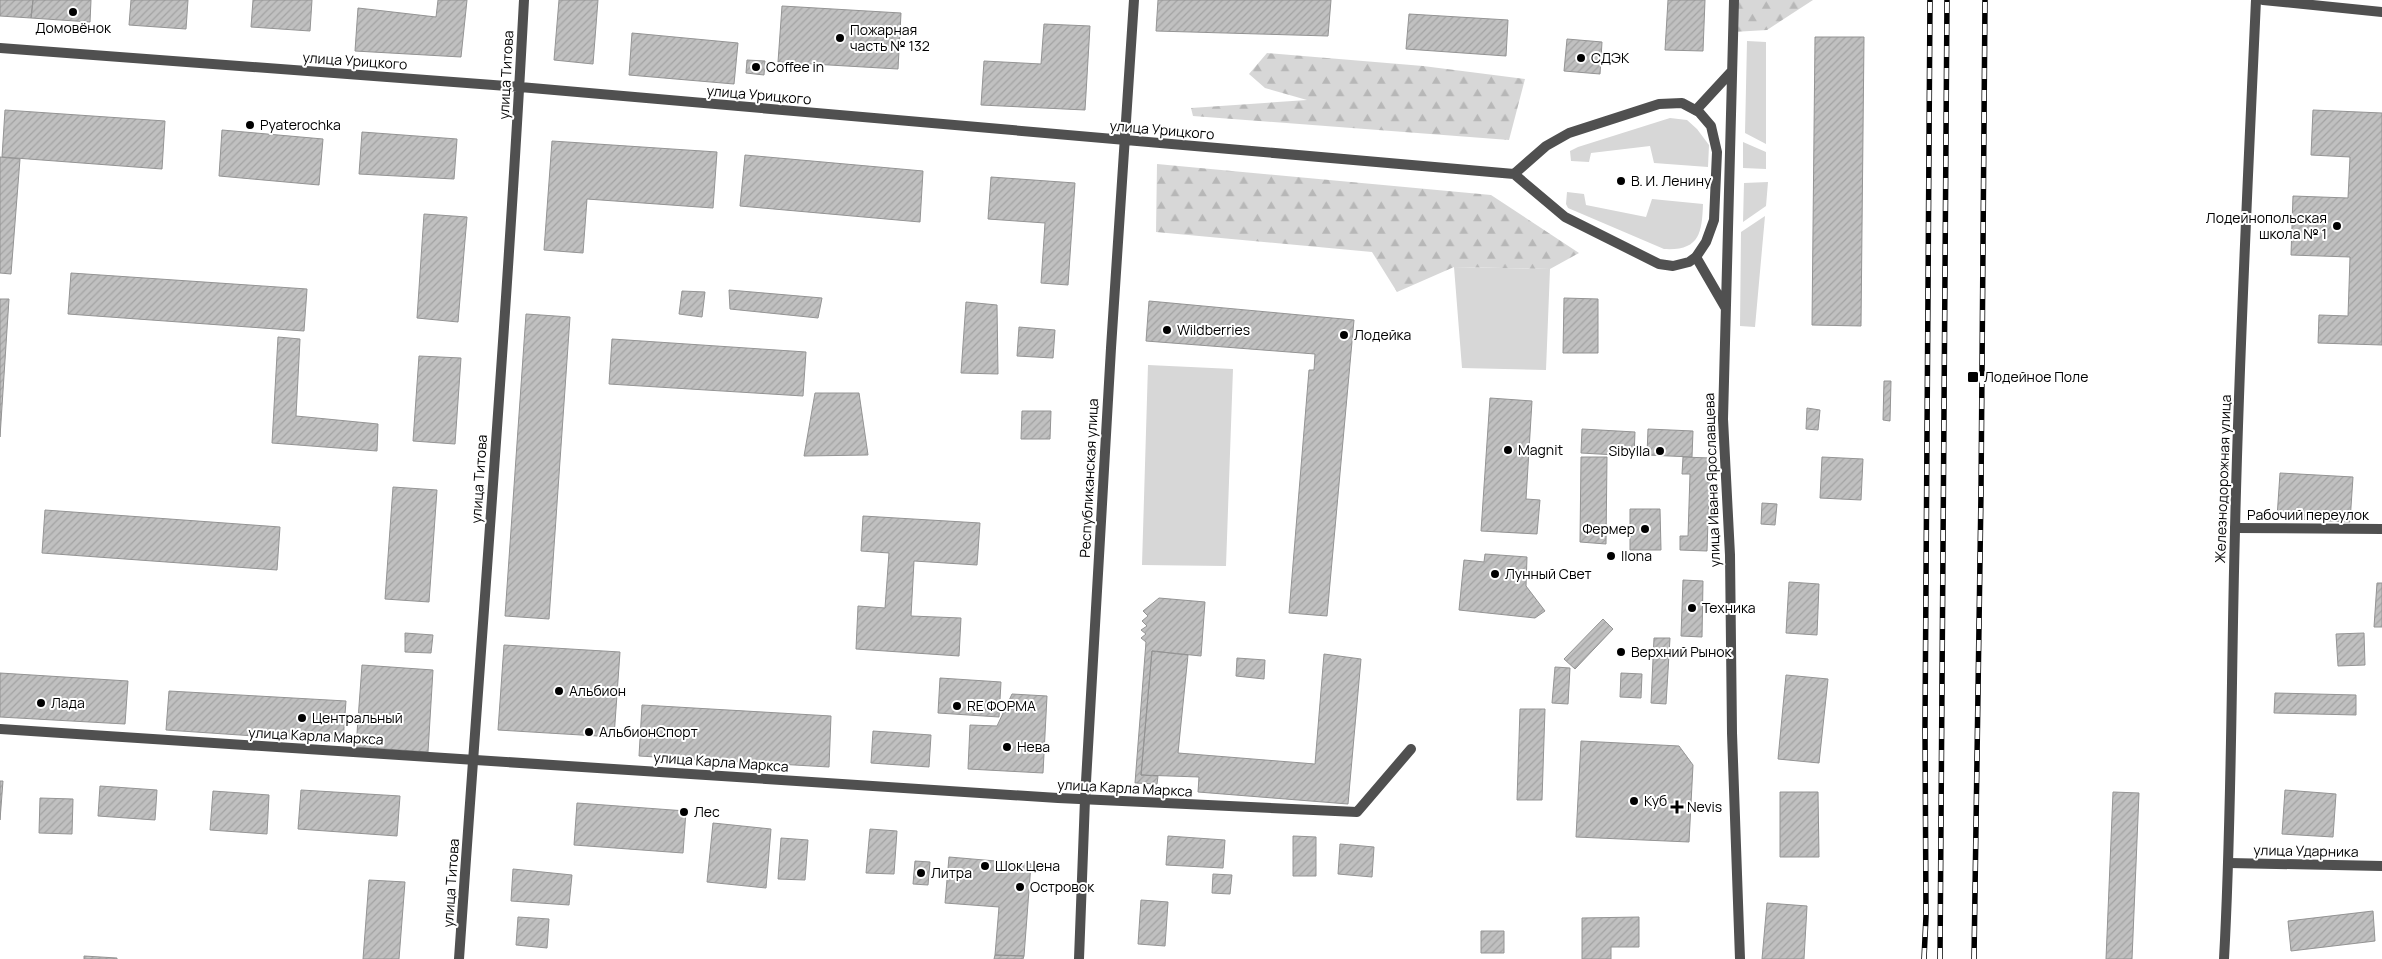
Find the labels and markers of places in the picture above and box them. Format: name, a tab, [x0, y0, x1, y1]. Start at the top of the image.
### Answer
marker: Домовёнок	[67, 6, 79, 18]
place label: Домовёнок	[35, 18, 112, 37]
place label: Пожарная часть № 132	[850, 20, 930, 55]
marker: Пожарная часть № 132	[834, 32, 846, 44]
place label: СДЭК	[1591, 48, 1630, 67]
marker: СДЭК	[1575, 52, 1587, 64]
place label: Coffee in	[766, 57, 824, 76]
marker: Coffee in	[750, 61, 762, 73]
place label: Pyaterochka	[260, 115, 341, 134]
marker: Pyaterochka	[244, 119, 256, 131]
place label: В. И. Ленину	[1631, 171, 1712, 190]
marker: В. И. Ленину	[1615, 175, 1627, 187]
place label: Лодейнопольская школа № 1	[2206, 208, 2327, 243]
marker: Лодейнопольская школа № 1	[2331, 220, 2343, 232]
place label: Wildberries	[1177, 320, 1250, 339]
marker: Wildberries	[1161, 324, 1173, 336]
place label: Лодейка	[1354, 325, 1411, 344]
marker: Лодейка	[1338, 329, 1350, 341]
place label: Лодейное Поле	[1984, 367, 2088, 386]
marker: Лодейное Поле	[1966, 370, 1980, 384]
place label: Magnit	[1518, 440, 1563, 459]
place label: Sibylla	[1608, 441, 1650, 460]
marker: Magnit	[1502, 444, 1514, 456]
marker: Sibylla	[1654, 445, 1666, 457]
place label: Фермер	[1582, 519, 1635, 538]
marker: Фермер	[1639, 523, 1651, 535]
place label: Ilona	[1621, 546, 1652, 565]
marker: Ilona	[1605, 550, 1617, 562]
place label: Лунный Свет	[1505, 564, 1592, 583]
marker: Лунный Свет	[1489, 568, 1501, 580]
place label: Техника	[1702, 598, 1756, 617]
marker: Техника	[1686, 602, 1698, 614]
place label: Верхний Рынок	[1631, 642, 1733, 661]
marker: Верхний Рынок	[1615, 646, 1627, 658]
place label: Альбион	[569, 681, 626, 700]
marker: Альбион	[553, 685, 565, 697]
place label: Лада	[51, 693, 85, 712]
place label: RE ФОРМА	[967, 696, 1036, 715]
marker: Лада	[35, 697, 47, 709]
marker: RE ФОРМА	[951, 700, 963, 712]
place label: Центральный	[312, 708, 403, 727]
marker: Центральный	[296, 712, 308, 724]
place label: АльбионСпорт	[599, 722, 698, 741]
marker: АльбионСпорт	[583, 726, 595, 738]
place label: Нева	[1017, 737, 1050, 756]
marker: Нева	[1001, 741, 1013, 753]
place label: Куб	[1644, 791, 1667, 810]
marker: Куб	[1628, 795, 1640, 807]
place label: Nevis	[1687, 797, 1722, 816]
marker: Nevis	[1671, 801, 1683, 813]
place label: Лес	[694, 802, 720, 821]
marker: Лес	[678, 806, 690, 818]
place label: Шок Цена	[995, 856, 1060, 875]
marker: Шок Цена	[979, 860, 991, 872]
place label: Литра	[931, 863, 972, 882]
marker: Литра	[915, 867, 927, 879]
place label: Островок	[1030, 877, 1095, 896]
marker: Островок	[1014, 881, 1026, 893]

